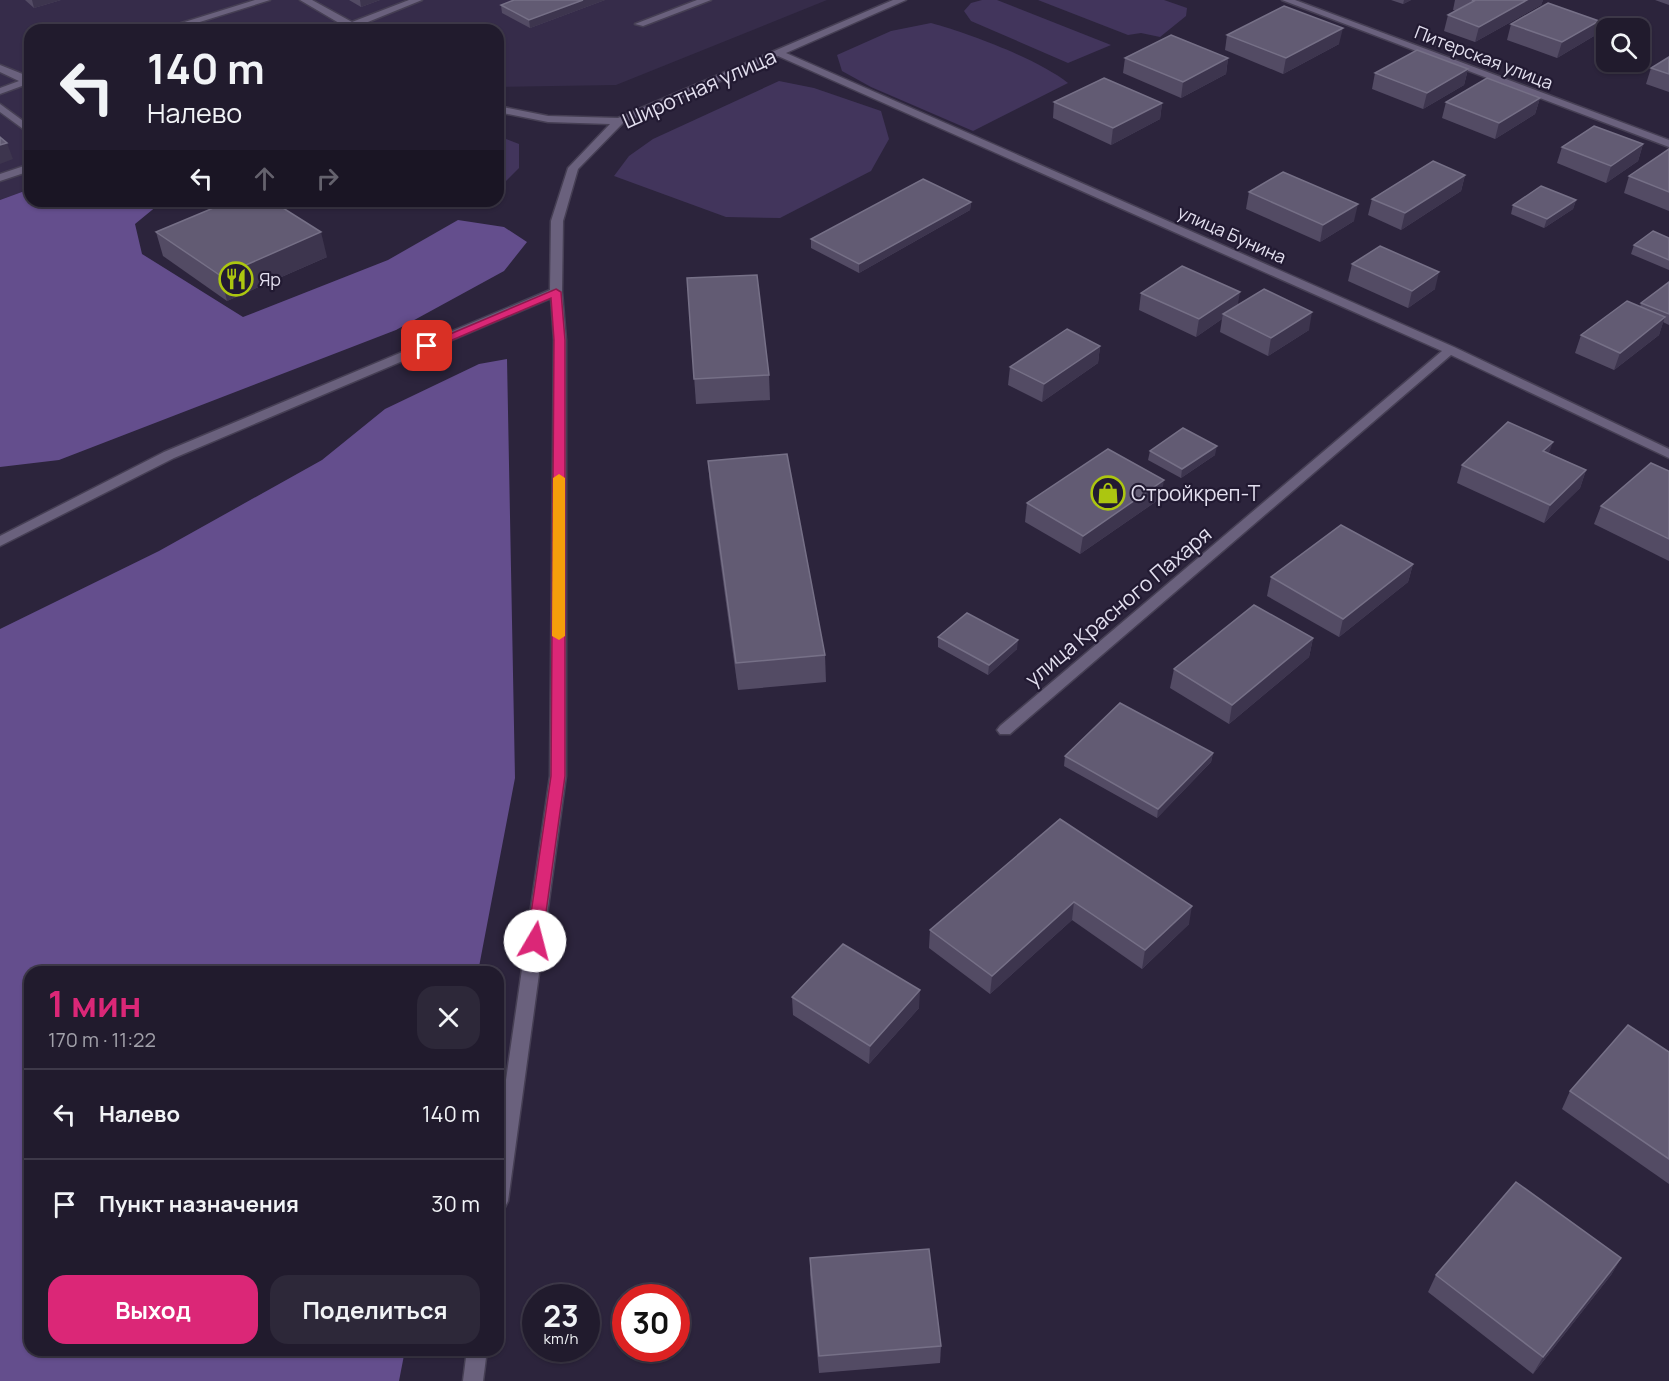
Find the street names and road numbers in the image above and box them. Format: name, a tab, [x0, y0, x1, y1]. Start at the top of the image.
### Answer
street label: Питерская улица	[1411, 20, 1557, 94]
street label: Широтная улица	[618, 42, 780, 134]
street label: улица Бунина	[1174, 199, 1290, 269]
street label: улица Красного Пахаря	[1019, 520, 1217, 692]

